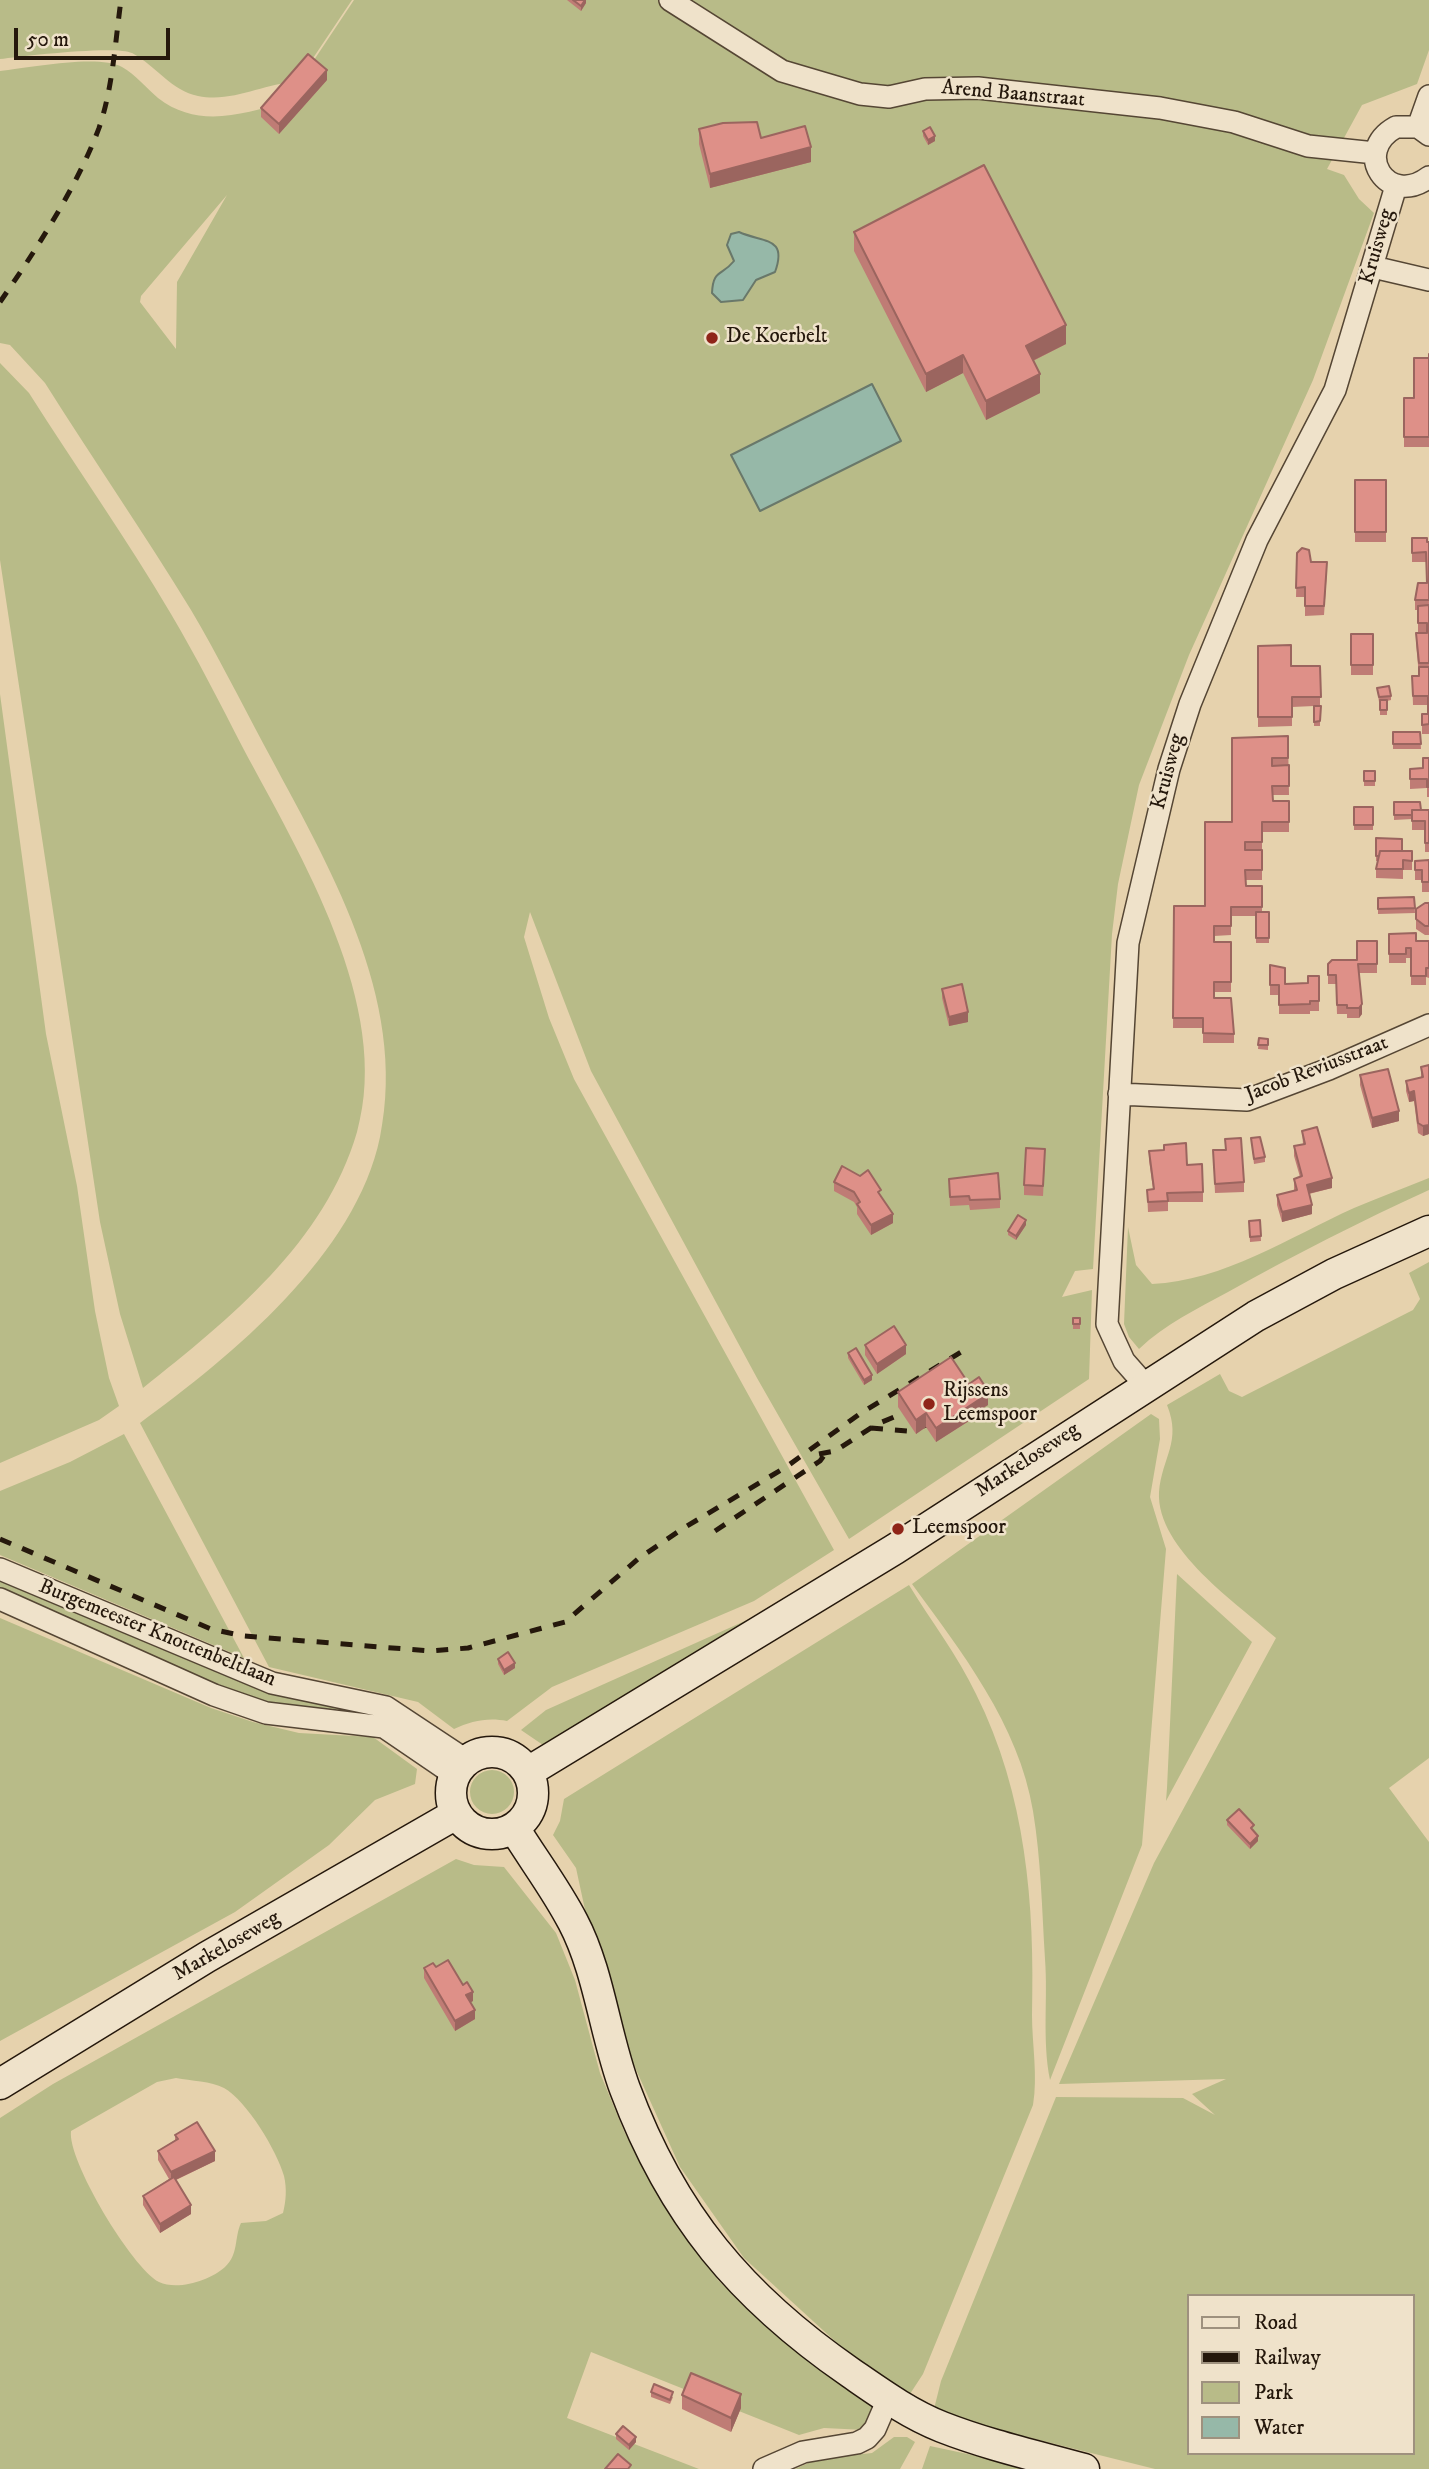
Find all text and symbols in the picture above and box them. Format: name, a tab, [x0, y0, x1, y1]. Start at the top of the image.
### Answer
scale bar	[18, 14, 173, 58]
text: 50 m	[27, 27, 69, 53]
street label: Arend Baanstraat	[940, 76, 1086, 114]
street label: Kruisweg	[1355, 206, 1401, 288]
place label: De Koerbelt	[726, 325, 828, 351]
marker: De Koerbelt	[704, 330, 720, 346]
street label: Kruisweg	[1147, 731, 1191, 813]
street label: Jacob Reviusstraat	[1242, 1031, 1392, 1109]
place label: Rijssens Leemspoor	[943, 1379, 1037, 1429]
marker: Rijssens Leemspoor	[921, 1396, 937, 1412]
street label: Markeloseweg	[971, 1418, 1085, 1504]
place label: Leemspoor	[912, 1516, 1006, 1542]
marker: Leemspoor	[890, 1521, 906, 1537]
street label: Burgemeester Knottenbeltlaan	[35, 1575, 279, 1693]
street label: Markeloseweg	[169, 1906, 285, 1988]
legend	[1188, 2294, 1415, 2455]
text: Road	[1254, 2310, 1298, 2336]
text: Railway	[1254, 2345, 1321, 2371]
text: Park	[1254, 2380, 1293, 2406]
text: Water	[1254, 2415, 1304, 2441]

